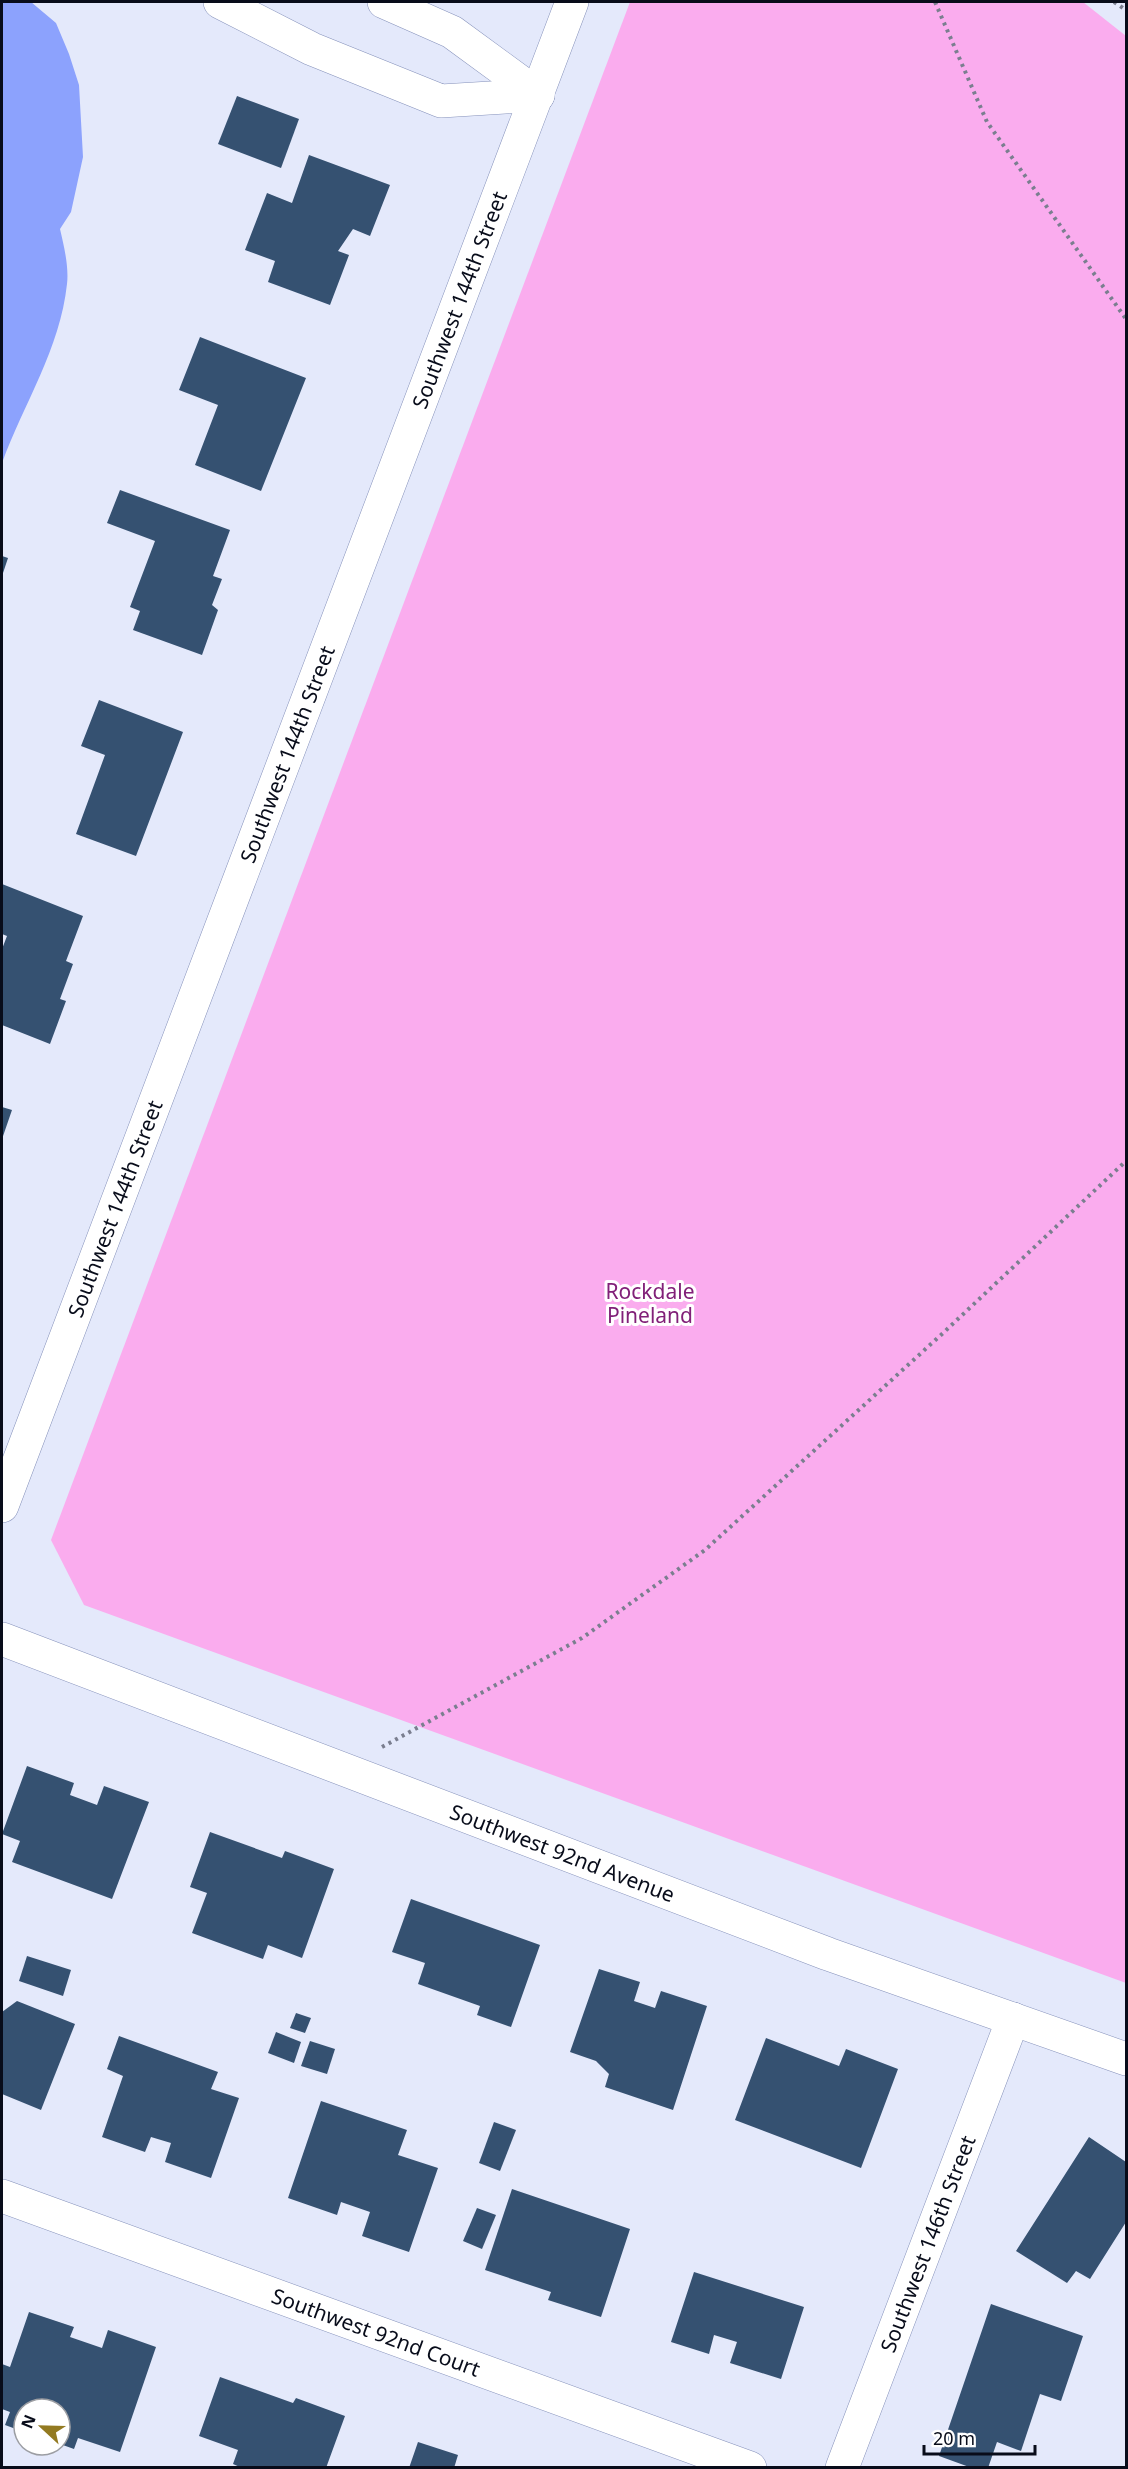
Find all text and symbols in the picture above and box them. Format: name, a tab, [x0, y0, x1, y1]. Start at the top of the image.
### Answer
street label: Southwest 144th Street	[405, 187, 513, 412]
street label: Southwest 144th Street	[233, 641, 341, 867]
street label: Southwest 144th Street	[61, 1096, 169, 1321]
park label: Rockdale Pineland	[605, 1277, 695, 1329]
street label: Southwest 92nd Avenue	[446, 1797, 679, 1908]
street label: Southwest 146th Street	[873, 2131, 982, 2356]
street label: Southwest 92nd Court	[268, 2281, 485, 2383]
north arrow	[12, 2397, 72, 2457]
text: N	[15, 2411, 41, 2432]
scale bar	[924, 2418, 1035, 2456]
text: 20 m	[933, 2426, 975, 2450]

